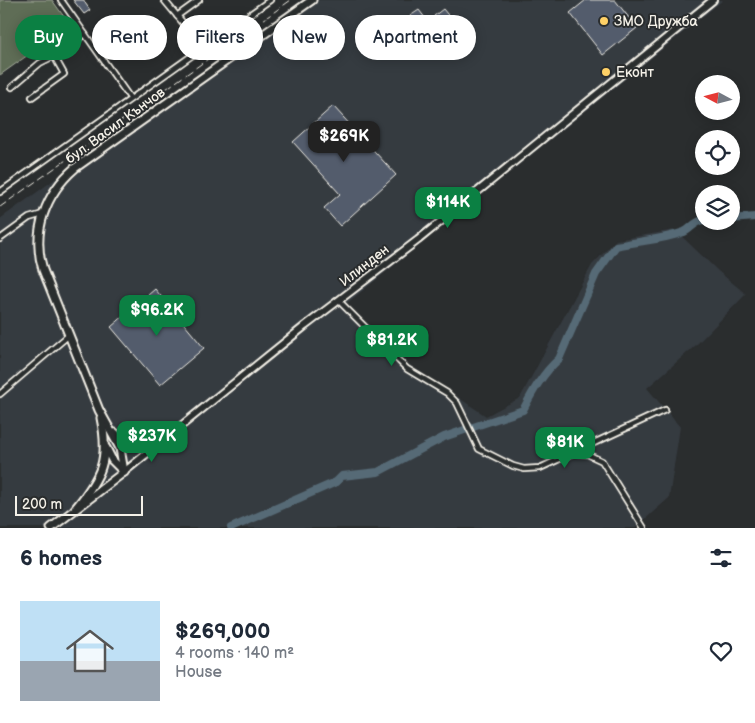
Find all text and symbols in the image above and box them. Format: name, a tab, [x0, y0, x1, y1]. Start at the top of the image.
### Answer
place label: ЗМО Дружба	[614, 13, 698, 30]
chip: Buy	[15, 15, 82, 60]
chip: Rent	[92, 15, 167, 60]
chip: Filters	[177, 15, 263, 60]
chip: New	[273, 15, 345, 60]
chip: Apartment	[355, 15, 476, 60]
marker: ЗМО Дружба	[598, 15, 610, 27]
place label: Еконт	[616, 64, 655, 81]
marker: Еконт	[600, 66, 612, 78]
north arrow	[695, 75, 740, 120]
map controls	[695, 75, 740, 230]
street label: бул. Васил Кънчов	[62, 83, 169, 167]
pin: $269K	[309, 120, 379, 163]
text: $269K	[319, 127, 369, 146]
button: locate	[695, 130, 740, 175]
button: layers	[695, 185, 740, 230]
pin: $114K	[413, 186, 483, 229]
text: $114K	[426, 193, 470, 212]
street label: Илинден	[336, 241, 393, 290]
pin: $96.2K	[116, 294, 198, 337]
text: $96.2K	[130, 301, 184, 320]
pin: $81.2K	[351, 324, 433, 367]
text: $81.2K	[367, 331, 417, 350]
pin: $237K	[117, 420, 187, 463]
pin: $81K	[535, 426, 595, 469]
text: $237K	[128, 427, 176, 446]
text: $81K	[546, 433, 584, 452]
scale bar	[15, 493, 142, 516]
text: 200 m	[22, 496, 62, 513]
icon: filters	[707, 544, 735, 572]
text: 6 homes	[20, 546, 102, 571]
text: $269,000	[175, 619, 270, 644]
icon: home	[60, 621, 120, 681]
icon: heart	[707, 637, 735, 665]
text: 4 rooms · 140 m²	[175, 644, 294, 663]
text: House	[175, 663, 222, 682]

